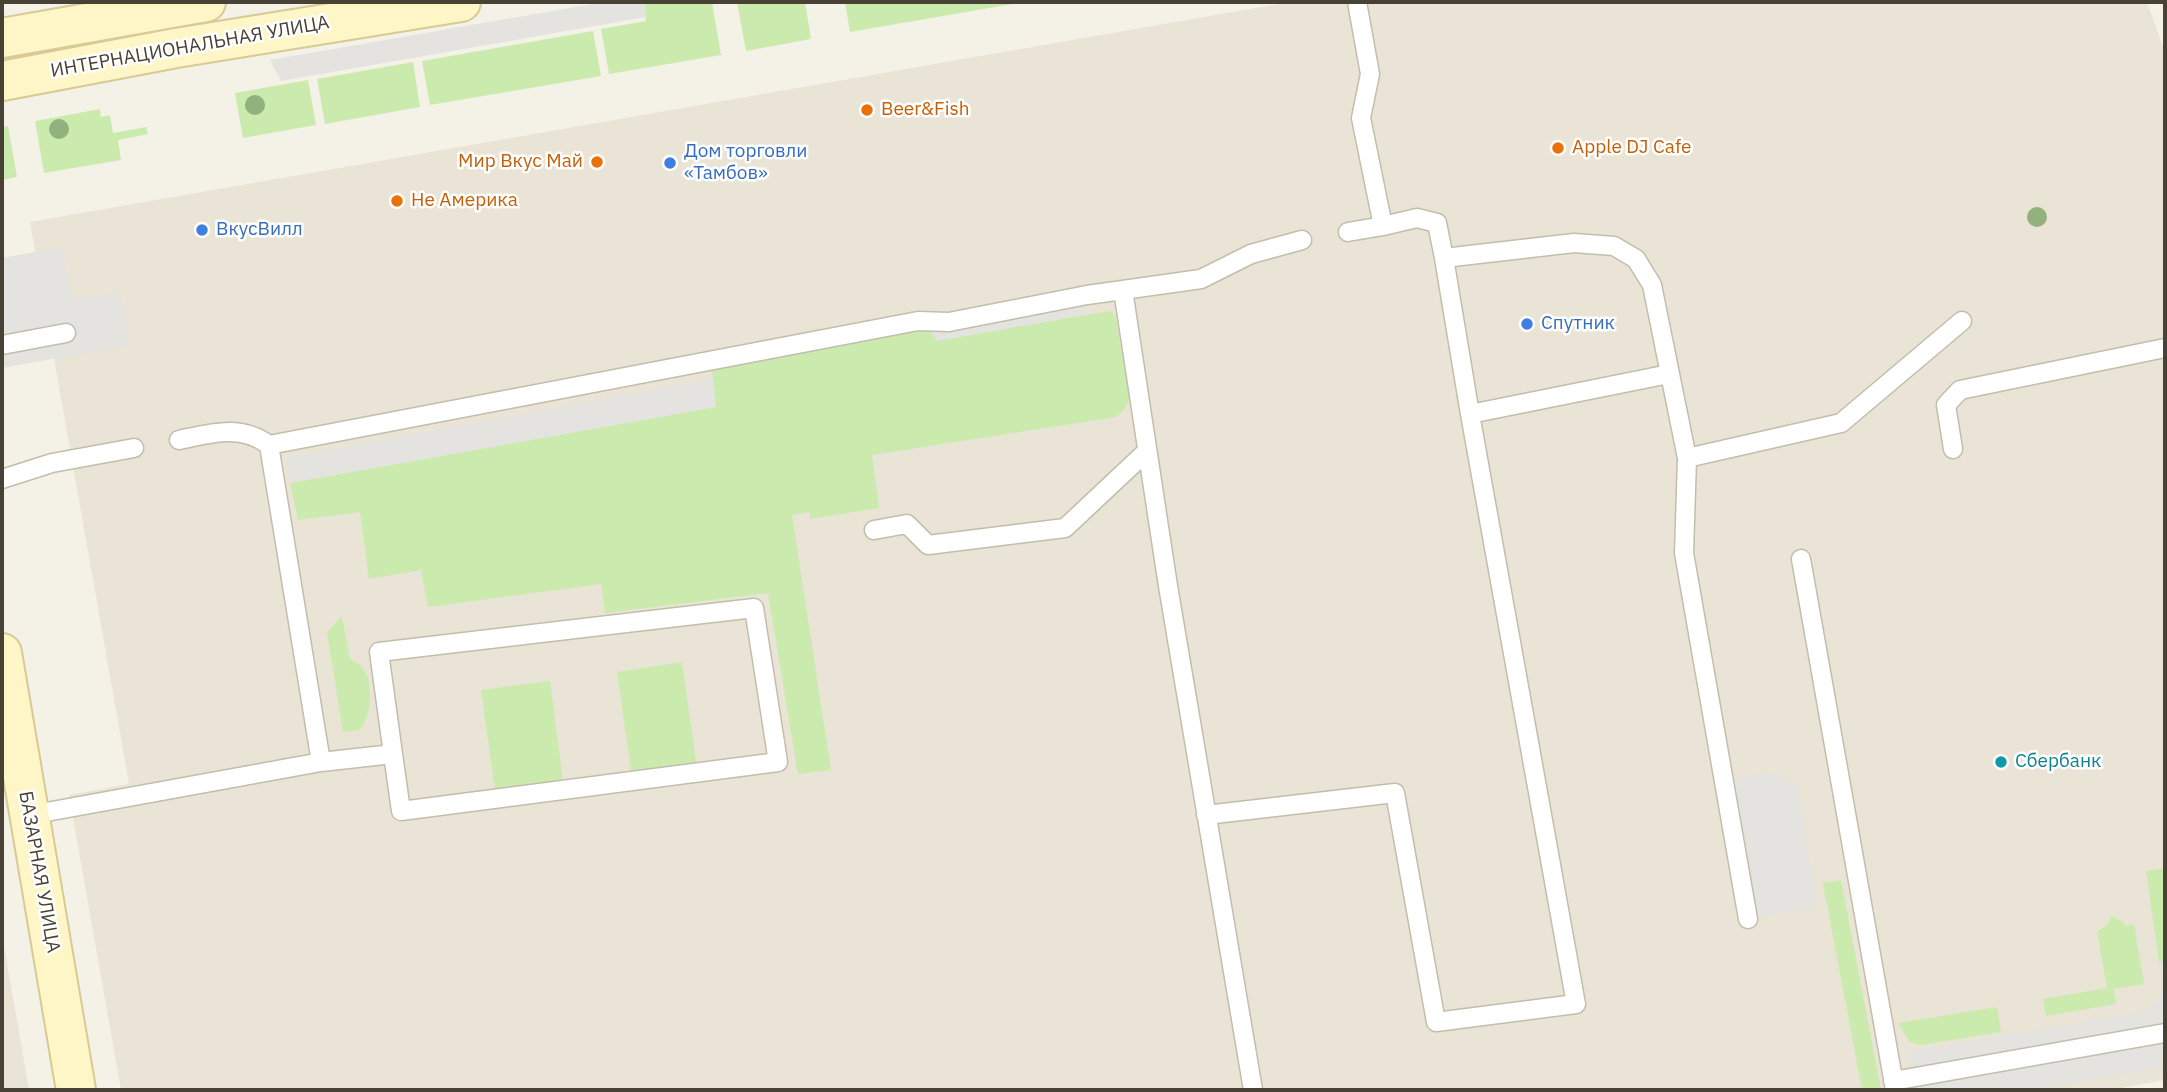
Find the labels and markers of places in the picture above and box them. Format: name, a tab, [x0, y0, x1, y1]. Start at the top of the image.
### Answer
place label: Beer&Fish	[881, 99, 969, 121]
marker: Beer&Fish	[859, 102, 875, 118]
place label: Apple DJ Cafe	[1572, 137, 1691, 159]
marker: Apple DJ Cafe	[1550, 140, 1566, 156]
place label: Дом торговли «Тамбов»	[684, 141, 807, 185]
place label: Мир Вкус Май	[458, 151, 583, 173]
marker: Мир Вкус Май	[589, 154, 605, 170]
marker: Дом торговли «Тамбов»	[662, 155, 678, 171]
place label: Не Америка	[411, 190, 518, 212]
marker: Не Америка	[389, 193, 405, 209]
place label: ВкусВилл	[216, 219, 303, 241]
marker: ВкусВилл	[194, 222, 210, 238]
place label: Спутник	[1541, 313, 1615, 335]
marker: Спутник	[1519, 316, 1535, 332]
place label: Сбербанк	[2015, 751, 2102, 773]
marker: Сбербанк	[1993, 754, 2009, 770]

